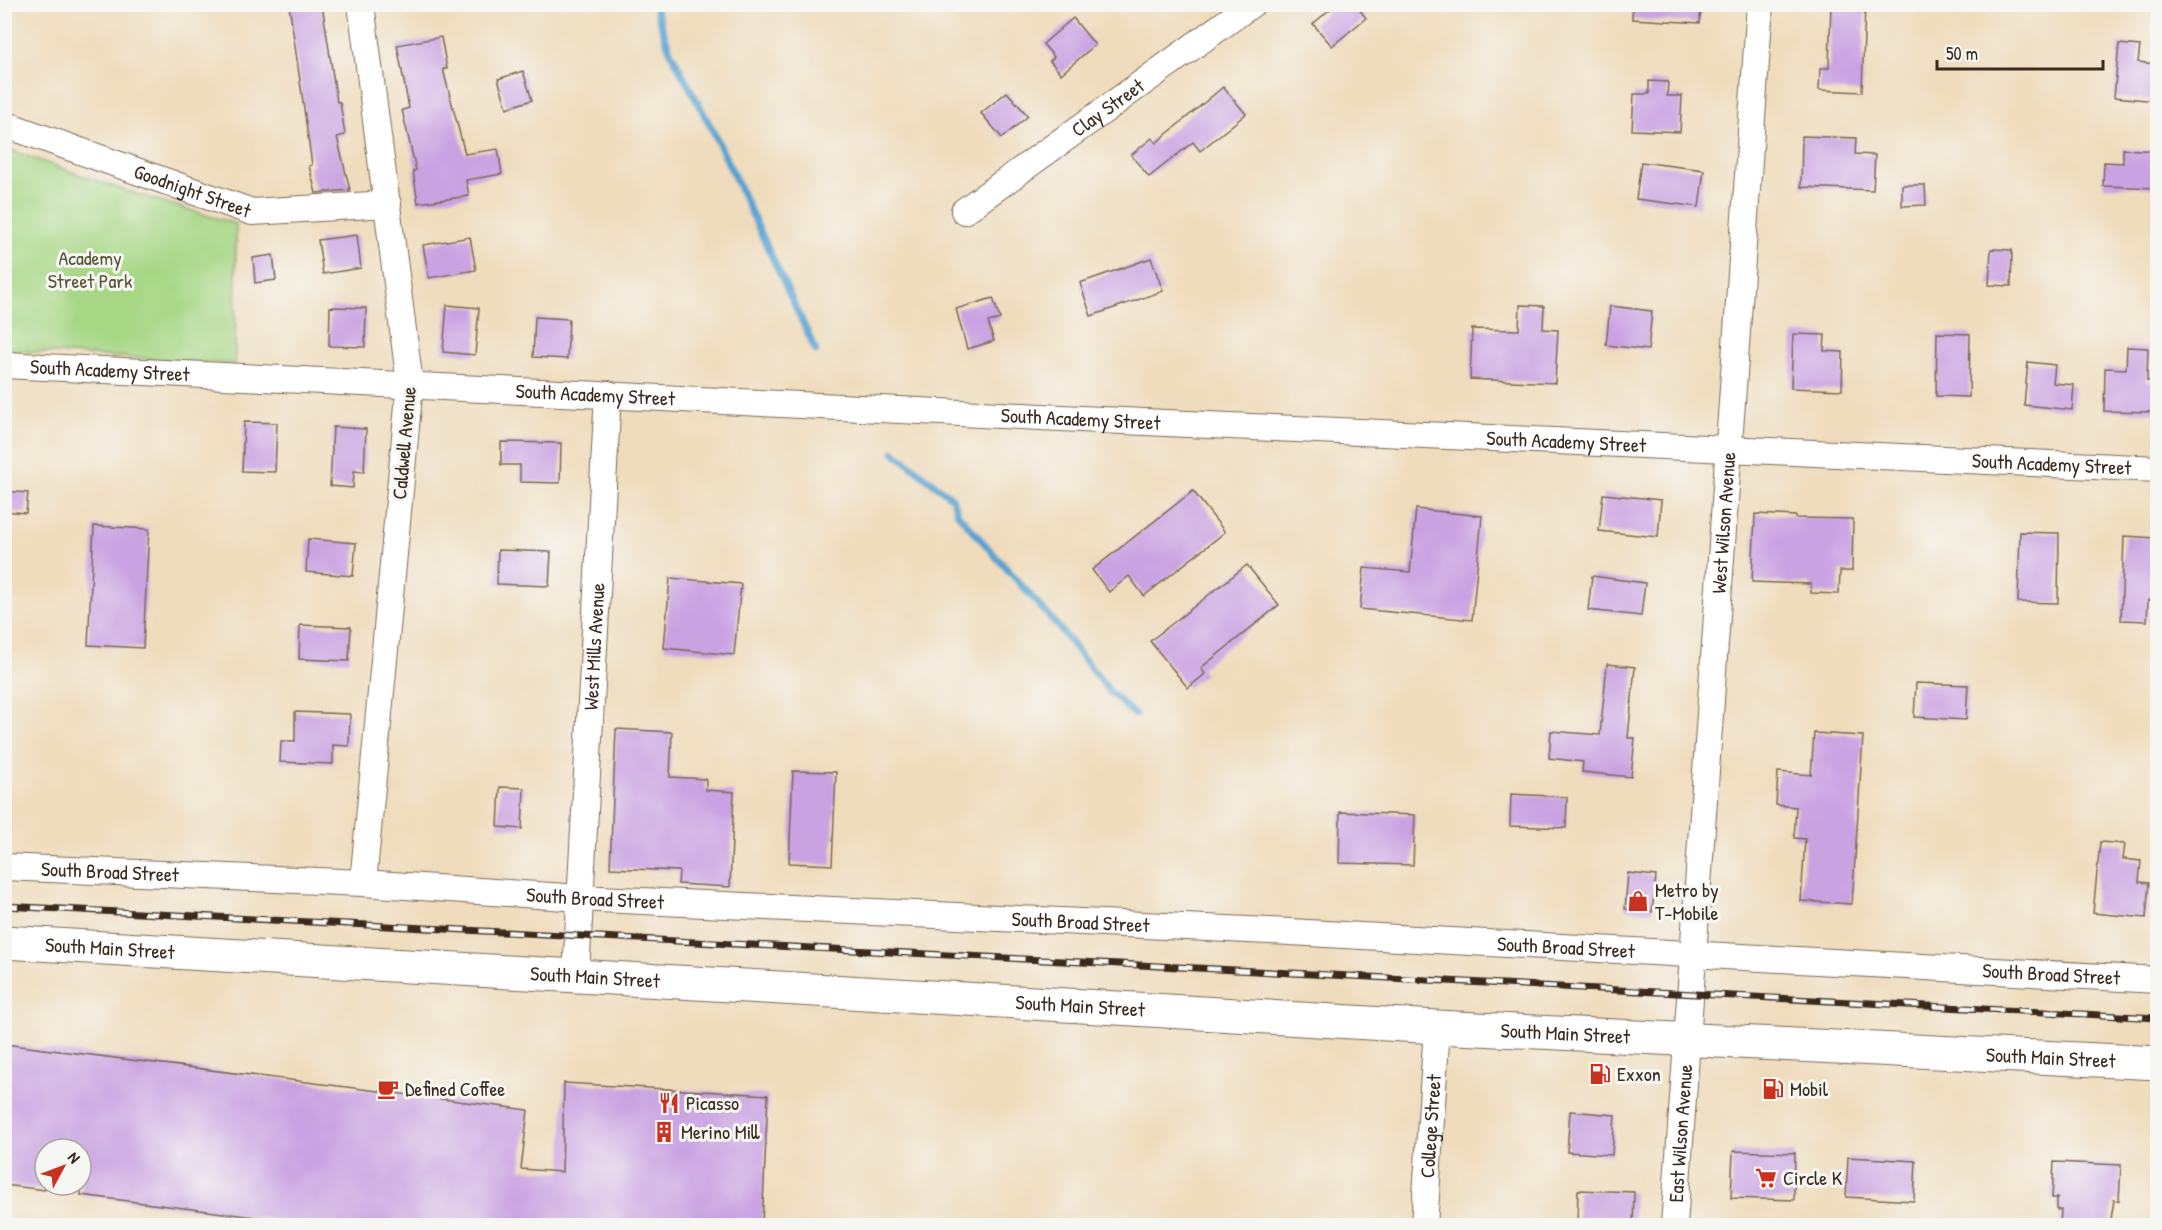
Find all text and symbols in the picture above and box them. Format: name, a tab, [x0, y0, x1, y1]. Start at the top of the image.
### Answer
scale bar	[1937, 33, 2104, 71]
text: 50 m	[1946, 41, 1978, 66]
street label: Clay Street	[1066, 71, 1150, 143]
street label: Goodnight Street	[130, 157, 256, 224]
park label: Academy Street Park	[48, 244, 132, 294]
street label: South Academy Street	[30, 352, 191, 387]
street label: South Academy Street	[515, 377, 677, 412]
street label: Caldwell Avenue	[385, 385, 422, 500]
street label: South Academy Street	[1000, 401, 1162, 436]
street label: South Academy Street	[1486, 424, 1648, 458]
street label: South Academy Street	[1971, 446, 2133, 481]
street label: West Wilson Avenue	[1705, 451, 1741, 594]
street label: West Mills Avenue	[577, 582, 611, 711]
street label: South Broad Street	[40, 855, 181, 888]
place label: Metro by T-Mobile	[1655, 876, 1719, 926]
street label: South Broad Street	[525, 880, 666, 915]
shop icon: Metro by T-Mobile	[1626, 889, 1650, 913]
street label: South Broad Street	[1011, 905, 1151, 938]
street label: South Broad Street	[1496, 929, 1637, 964]
street label: South Main Street	[44, 930, 176, 965]
street label: South Broad Street	[1982, 956, 2122, 991]
street label: South Main Street	[529, 959, 662, 994]
street label: South Main Street	[1015, 988, 1147, 1023]
street label: South Main Street	[1500, 1016, 1632, 1050]
street label: South Main Street	[1985, 1040, 2117, 1074]
place label: Exxon	[1617, 1060, 1661, 1087]
fuel station icon: Exxon	[1588, 1062, 1612, 1086]
street label: East Wilson Avenue	[1662, 1063, 1698, 1203]
street label: College Street	[1413, 1072, 1447, 1179]
place label: Defined Coffee	[405, 1075, 505, 1102]
place label: Mobil	[1790, 1075, 1829, 1102]
cafe icon: Defined Coffee	[376, 1077, 400, 1101]
fuel station icon: Mobil	[1761, 1077, 1785, 1101]
place label: Picasso	[686, 1089, 739, 1116]
restaurant icon: Picasso	[657, 1091, 681, 1115]
place label: Merino Mill	[681, 1118, 760, 1145]
building icon: Merino Mill	[652, 1120, 676, 1144]
north arrow	[33, 1137, 93, 1197]
text: N	[63, 1147, 86, 1168]
place label: Circle K	[1783, 1164, 1843, 1191]
supermarket icon: Circle K	[1754, 1166, 1778, 1190]

